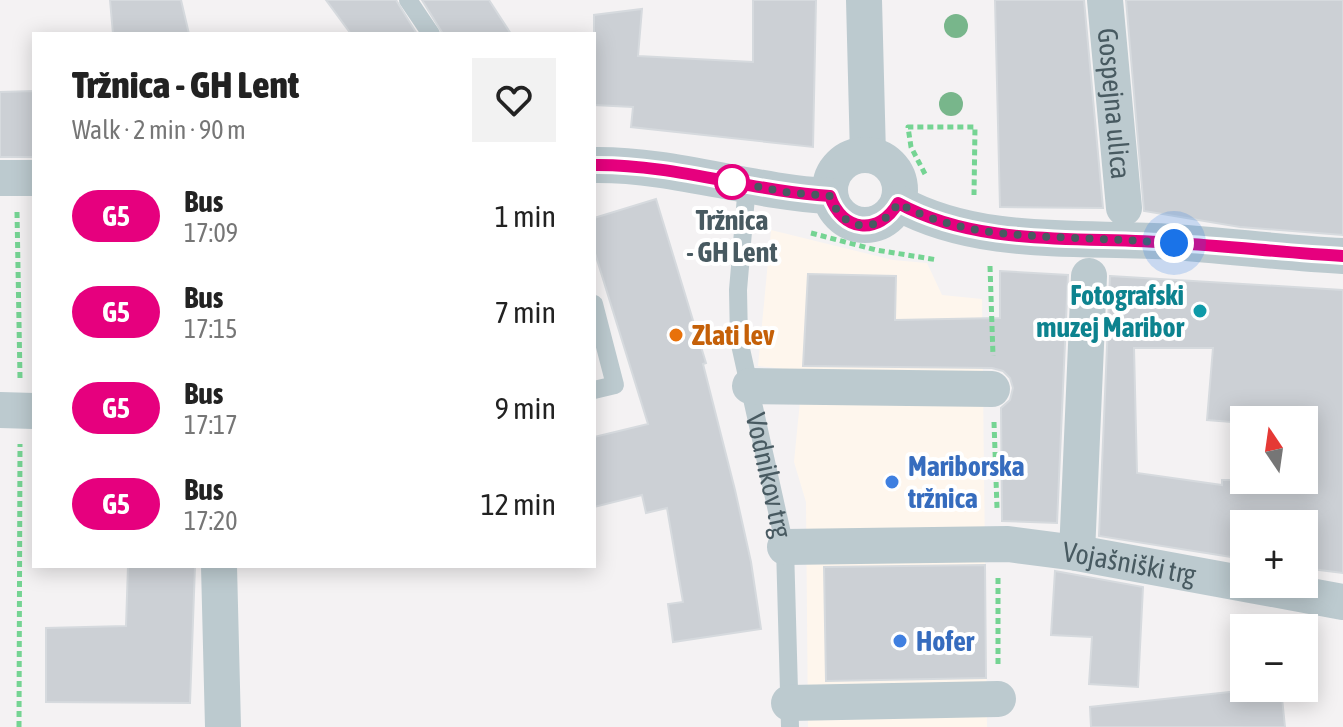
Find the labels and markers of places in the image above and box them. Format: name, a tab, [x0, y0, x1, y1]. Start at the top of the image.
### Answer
marker: Tržnica - GH Lent	[715, 165, 749, 199]
place label: Tržnica - GH Lent	[687, 204, 777, 268]
place label: Fotografski muzej Maribor	[1036, 279, 1185, 343]
marker: Fotografski muzej Maribor	[1191, 302, 1209, 320]
place label: Zlati lev	[692, 319, 775, 351]
marker: Zlati lev	[667, 326, 685, 344]
place label: Mariborska tržnica	[907, 450, 1024, 514]
marker: Mariborska tržnica	[883, 473, 901, 491]
place label: Hofer	[916, 625, 975, 657]
marker: Hofer	[891, 632, 909, 650]

